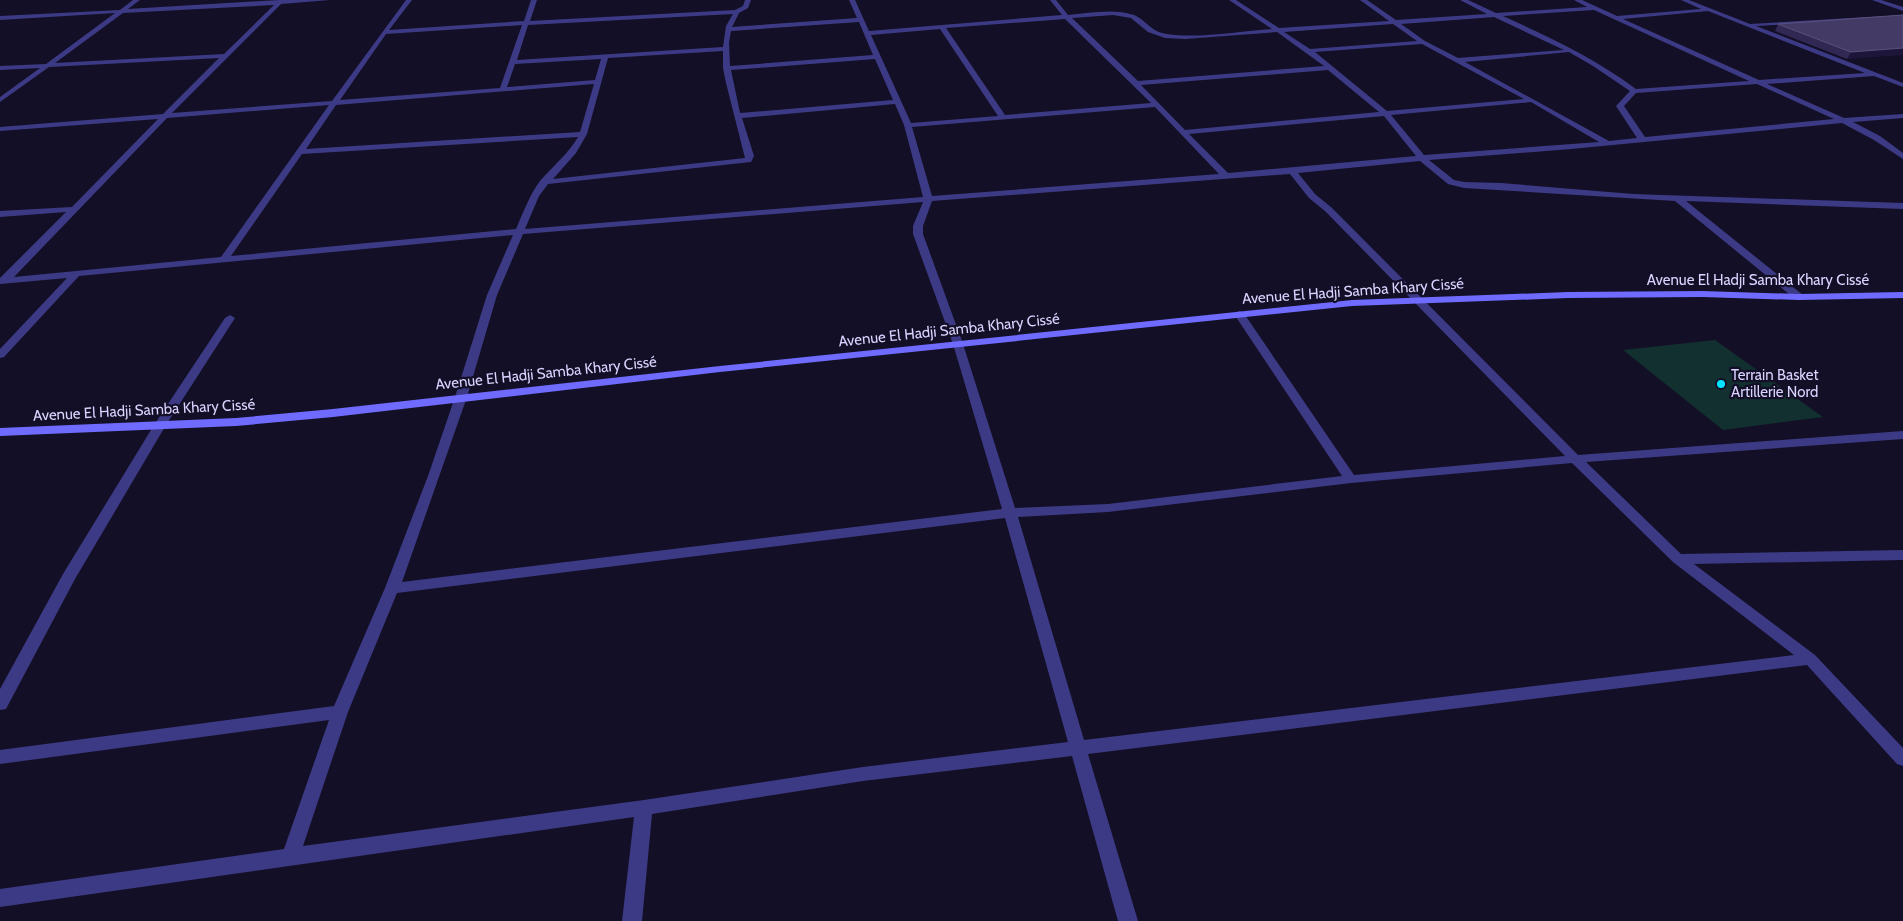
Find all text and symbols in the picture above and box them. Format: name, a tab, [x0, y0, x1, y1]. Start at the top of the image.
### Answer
street label: Avenue El Hadji Samba Khary Cissé	[1647, 271, 1870, 289]
street label: Avenue El Hadji Samba Khary Cissé	[1241, 274, 1465, 308]
street label: Avenue El Hadji Samba Khary Cissé	[837, 309, 1061, 351]
street label: Avenue El Hadji Samba Khary Cissé	[434, 352, 658, 394]
place label: Terrain Basket Artillerie Nord	[1731, 366, 1819, 401]
marker: Terrain Basket Artillerie Nord	[1715, 378, 1727, 390]
street label: Avenue El Hadji Samba Khary Cissé	[32, 395, 256, 425]

